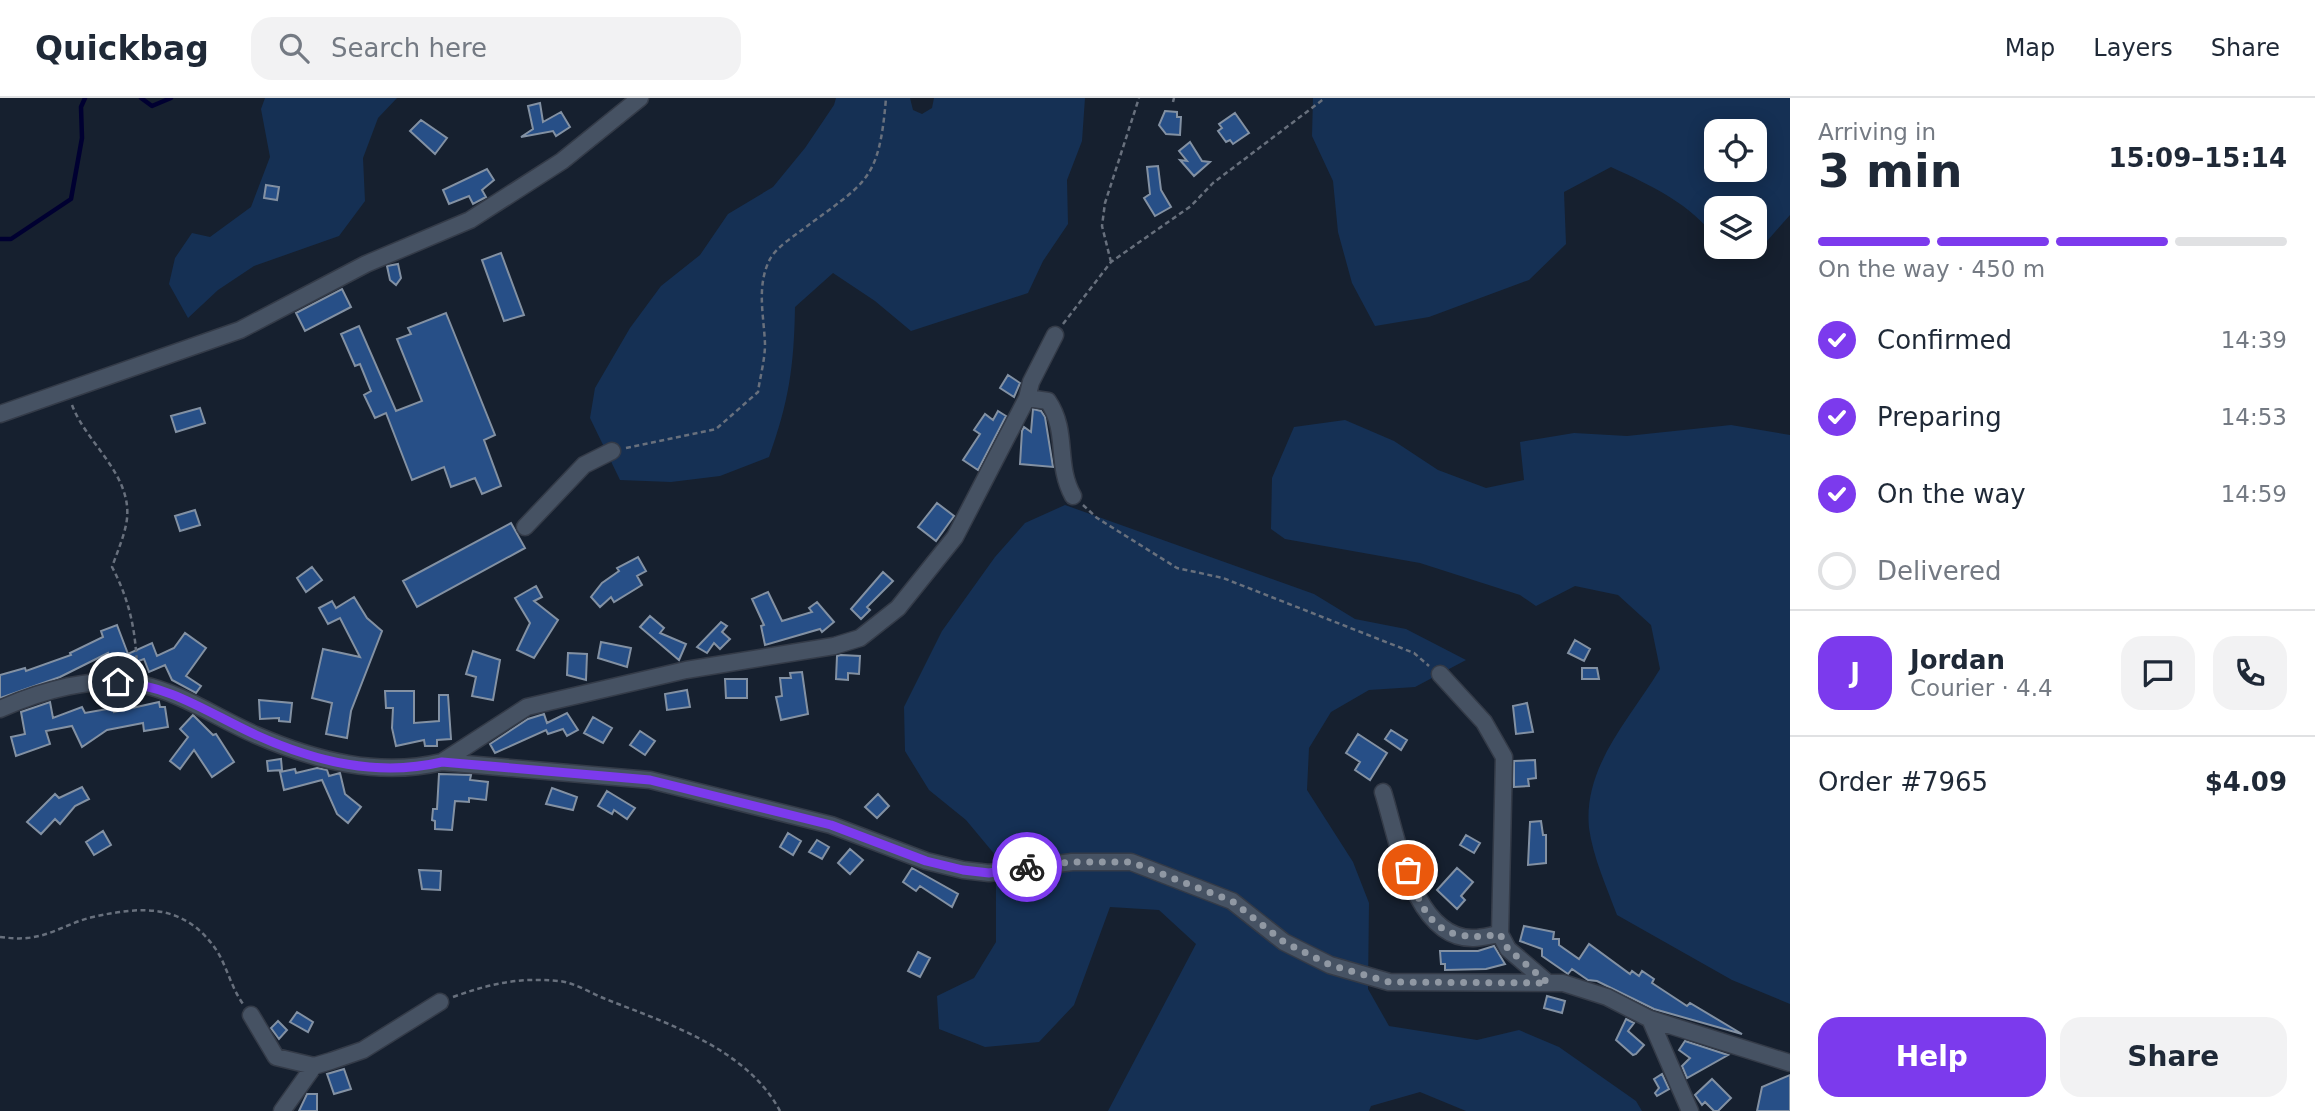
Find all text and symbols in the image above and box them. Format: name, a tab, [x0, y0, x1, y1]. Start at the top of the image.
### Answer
search box	[251, 17, 741, 80]
text: Quickbag	[35, 29, 209, 68]
icon: search	[275, 29, 313, 67]
text: Search here	[331, 33, 487, 63]
text: Map	[2005, 34, 2055, 62]
text: Layers	[2093, 34, 2173, 62]
text: Share	[2211, 34, 2280, 62]
map controls	[1704, 119, 1767, 259]
button: locate	[1704, 119, 1767, 182]
text: Arriving in	[1818, 119, 1936, 145]
text: 15:09–15:14	[2108, 143, 2287, 173]
text: 3 min	[1818, 144, 1962, 198]
button: layers	[1704, 196, 1767, 259]
text: On the way · 450 m	[1818, 256, 2045, 282]
icon: check	[1818, 321, 1856, 359]
text: Confirmed	[1877, 325, 2012, 355]
text: 14:39	[2221, 327, 2287, 353]
icon: check	[1818, 398, 1856, 436]
text: Preparing	[1877, 402, 2002, 432]
text: 14:53	[2221, 404, 2287, 430]
icon: check	[1818, 475, 1856, 513]
text: On the way	[1877, 479, 2026, 509]
text: 14:59	[2221, 481, 2287, 507]
text: Delivered	[1877, 556, 2001, 586]
button: chat	[2121, 636, 2195, 710]
button: phone	[2213, 636, 2287, 710]
text: Jordan	[1910, 645, 2005, 675]
pin	[88, 652, 148, 712]
text: J	[1850, 658, 1860, 688]
icon: home	[99, 663, 137, 701]
text: Courier · 4.4	[1910, 675, 2053, 701]
text: Order #7965	[1818, 767, 1988, 797]
text: $4.09	[2205, 767, 2287, 797]
courier	[992, 832, 1062, 902]
pin	[1378, 840, 1438, 900]
icon: bike	[1008, 848, 1046, 886]
icon: bag	[1389, 851, 1427, 889]
button: Help	[1818, 1017, 2046, 1097]
button: Share	[2060, 1017, 2287, 1097]

